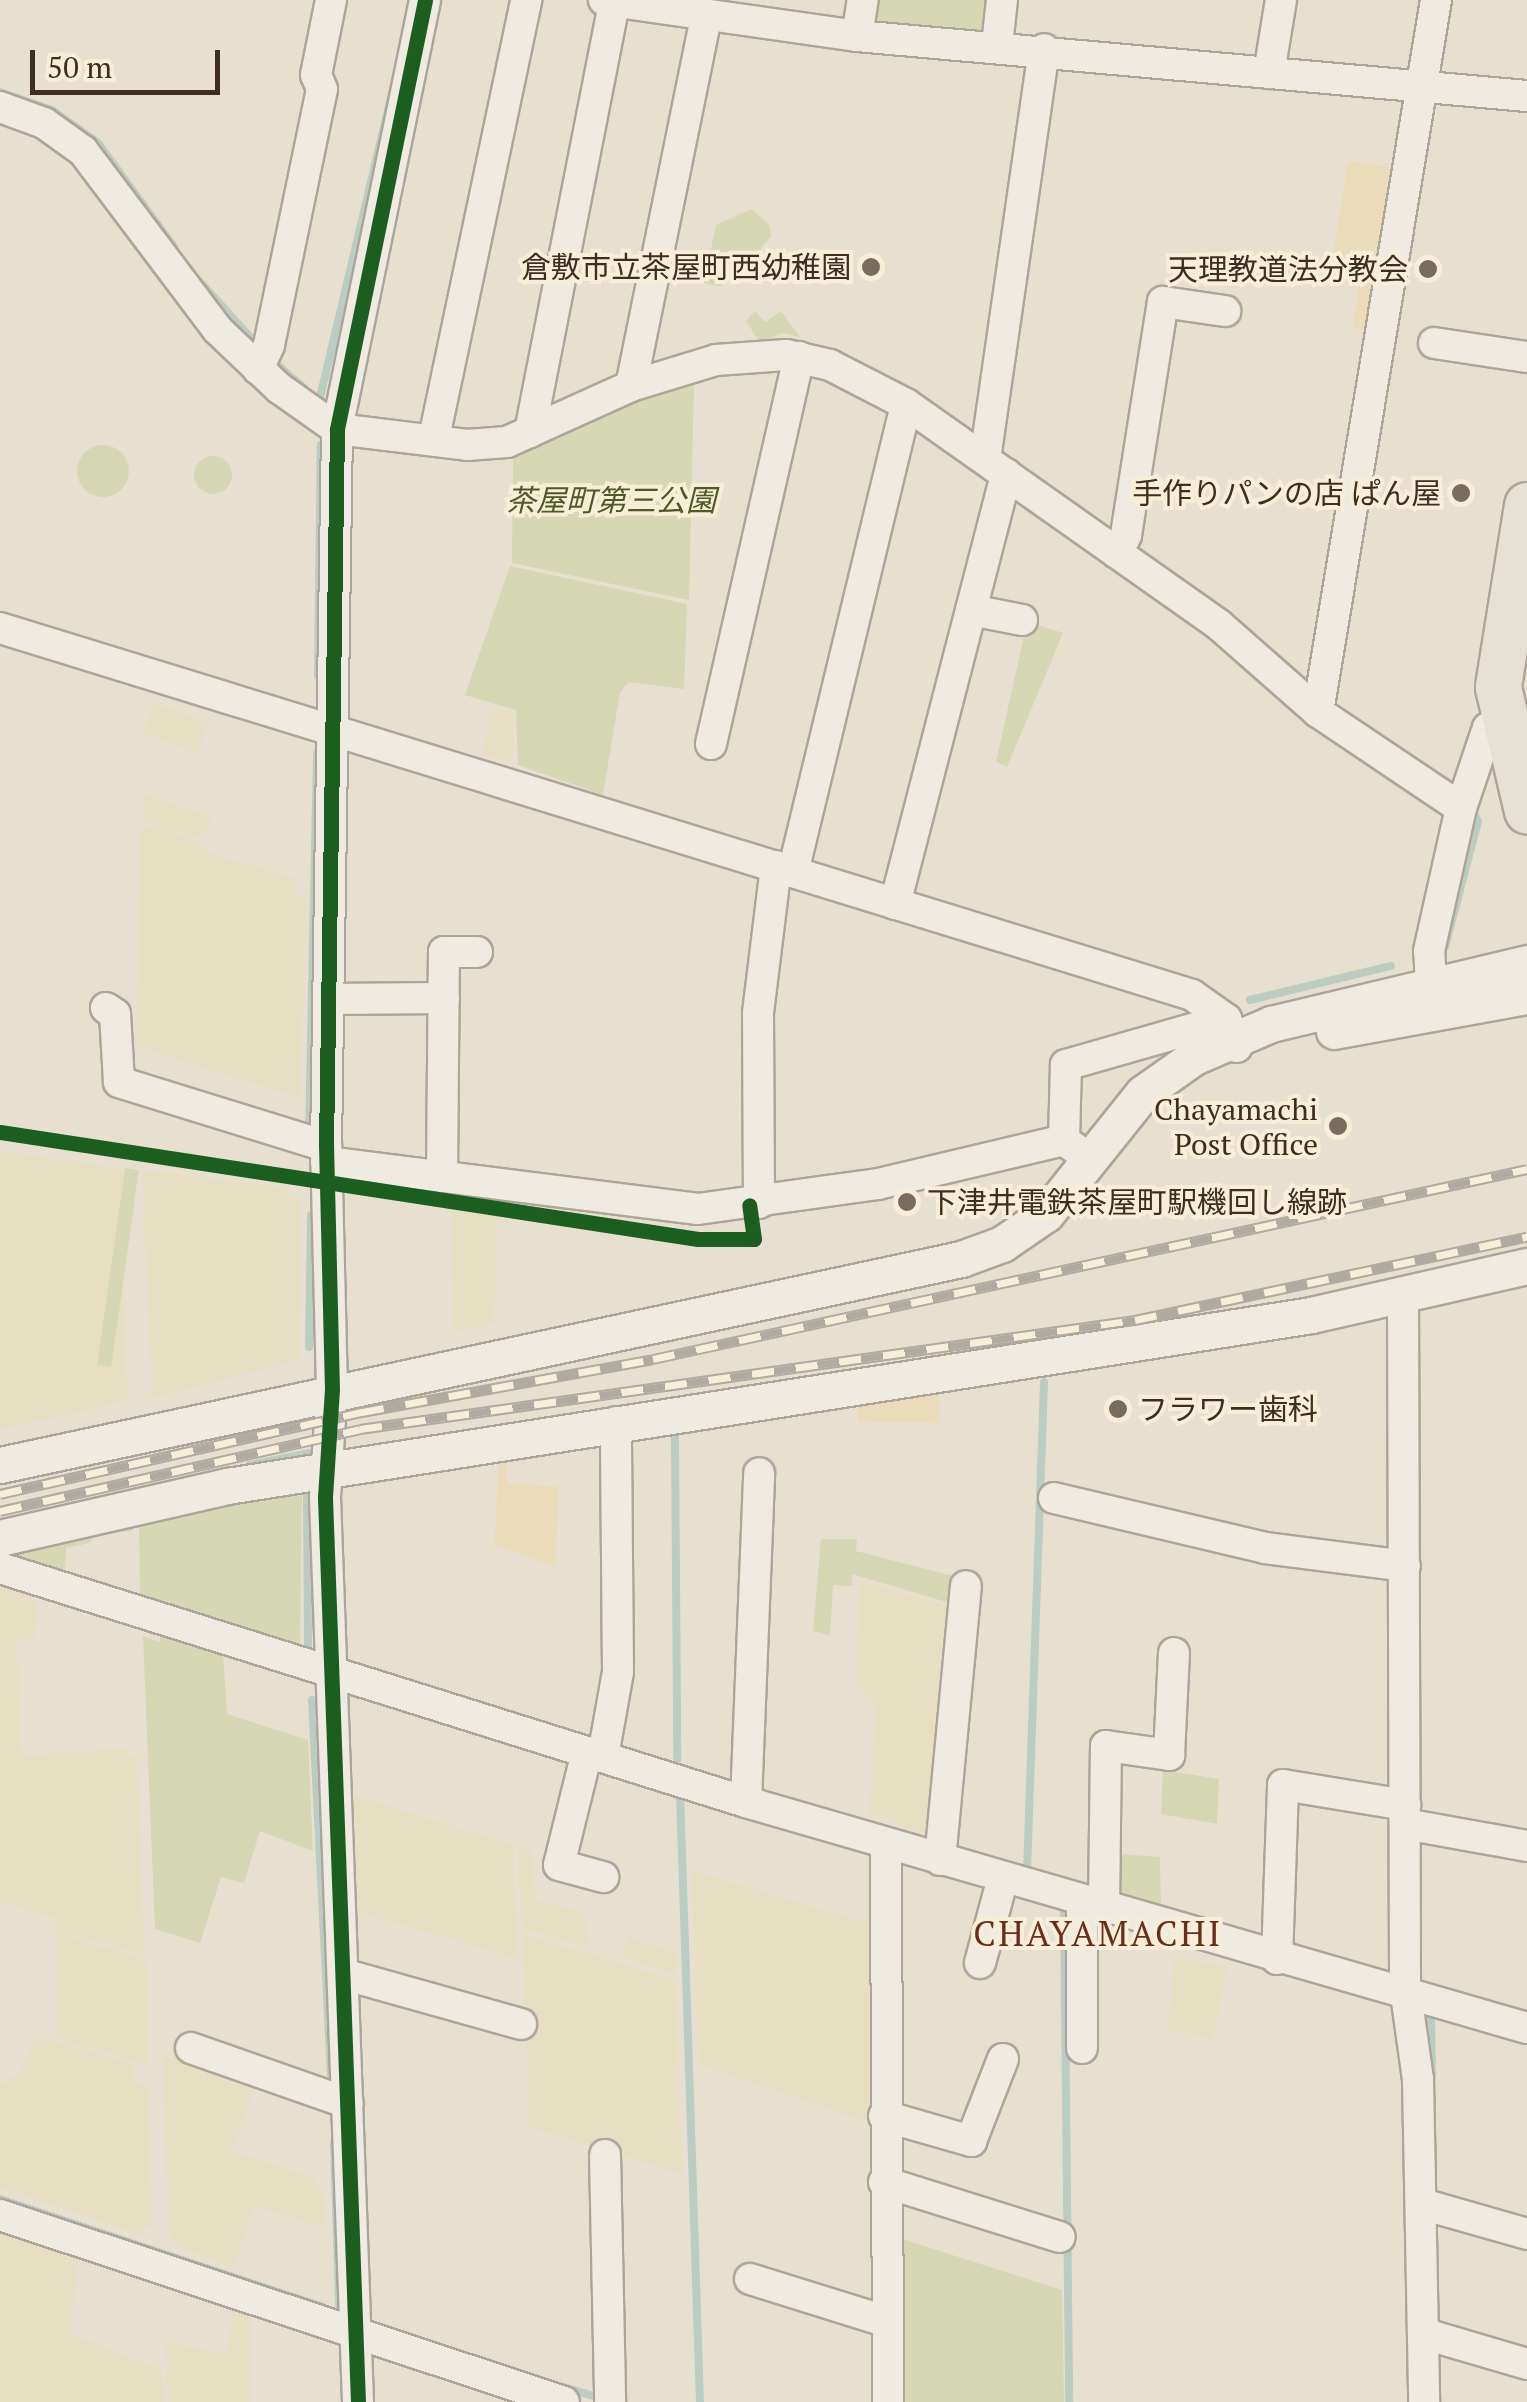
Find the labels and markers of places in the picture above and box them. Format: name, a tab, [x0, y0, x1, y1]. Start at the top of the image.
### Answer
place label: 倉敷市立茶屋町西幼稚園	[521, 249, 851, 285]
place label: 天理教道法分教会	[1168, 251, 1408, 287]
marker: 倉敷市立茶屋町西幼稚園	[860, 256, 882, 278]
marker: 天理教道法分教会	[1417, 258, 1439, 280]
place label: 手作りパンの店 ぱん屋	[1134, 475, 1441, 511]
marker: 手作りパンの店 ぱん屋	[1450, 482, 1472, 504]
place label: Chayamachi Post Office	[1154, 1091, 1318, 1162]
marker: Chayamachi Post Office	[1327, 1115, 1349, 1137]
place label: 下津井電鉄茶屋町駅機回し線跡	[927, 1184, 1347, 1220]
marker: 下津井電鉄茶屋町駅機回し線跡	[896, 1191, 918, 1213]
place label: フラワー歯科	[1138, 1391, 1318, 1427]
marker: フラワー歯科	[1107, 1398, 1129, 1420]

